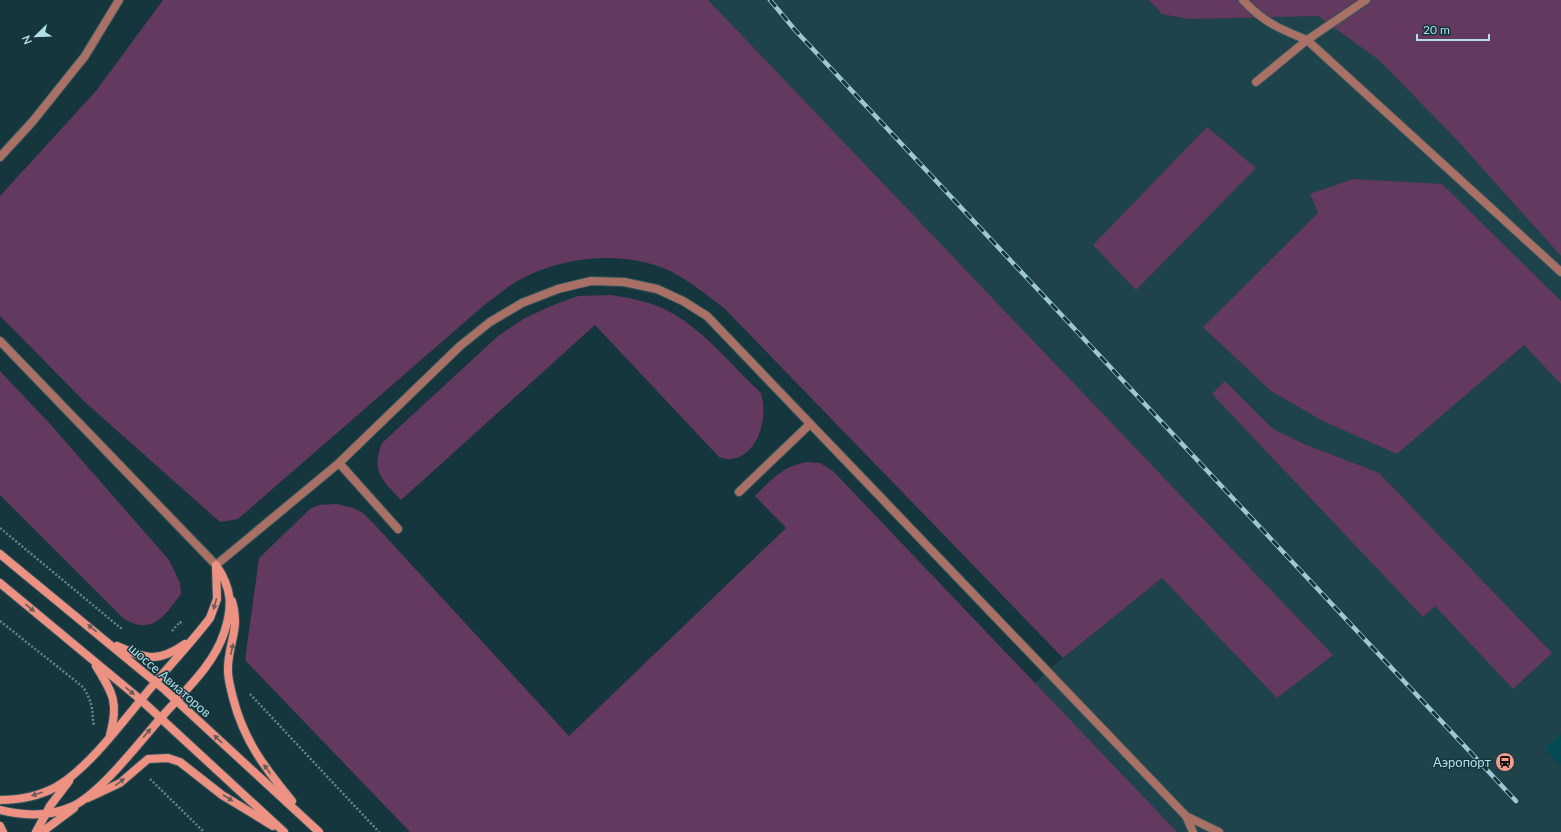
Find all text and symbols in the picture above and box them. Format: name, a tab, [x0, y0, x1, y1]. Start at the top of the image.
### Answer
north arrow	[16, 16, 56, 56]
scale bar	[1417, 16, 1489, 42]
text: 20 m	[1423, 22, 1450, 37]
text: N	[19, 34, 34, 47]
one-way arrow	[212, 598, 218, 610]
one-way arrow	[25, 603, 36, 612]
one-way arrow	[87, 624, 97, 633]
street label: шоссе Авиаторов	[125, 640, 215, 720]
one-way arrow	[229, 642, 235, 655]
one-way arrow	[125, 686, 135, 696]
one-way arrow	[142, 728, 151, 739]
one-way arrow	[213, 734, 223, 744]
station icon: Аэропорт	[1494, 751, 1516, 773]
place label: Аэропорт	[1433, 754, 1491, 770]
one-way arrow	[263, 764, 271, 775]
one-way arrow	[114, 778, 125, 786]
one-way arrow	[31, 791, 43, 797]
one-way arrow	[222, 795, 234, 802]

